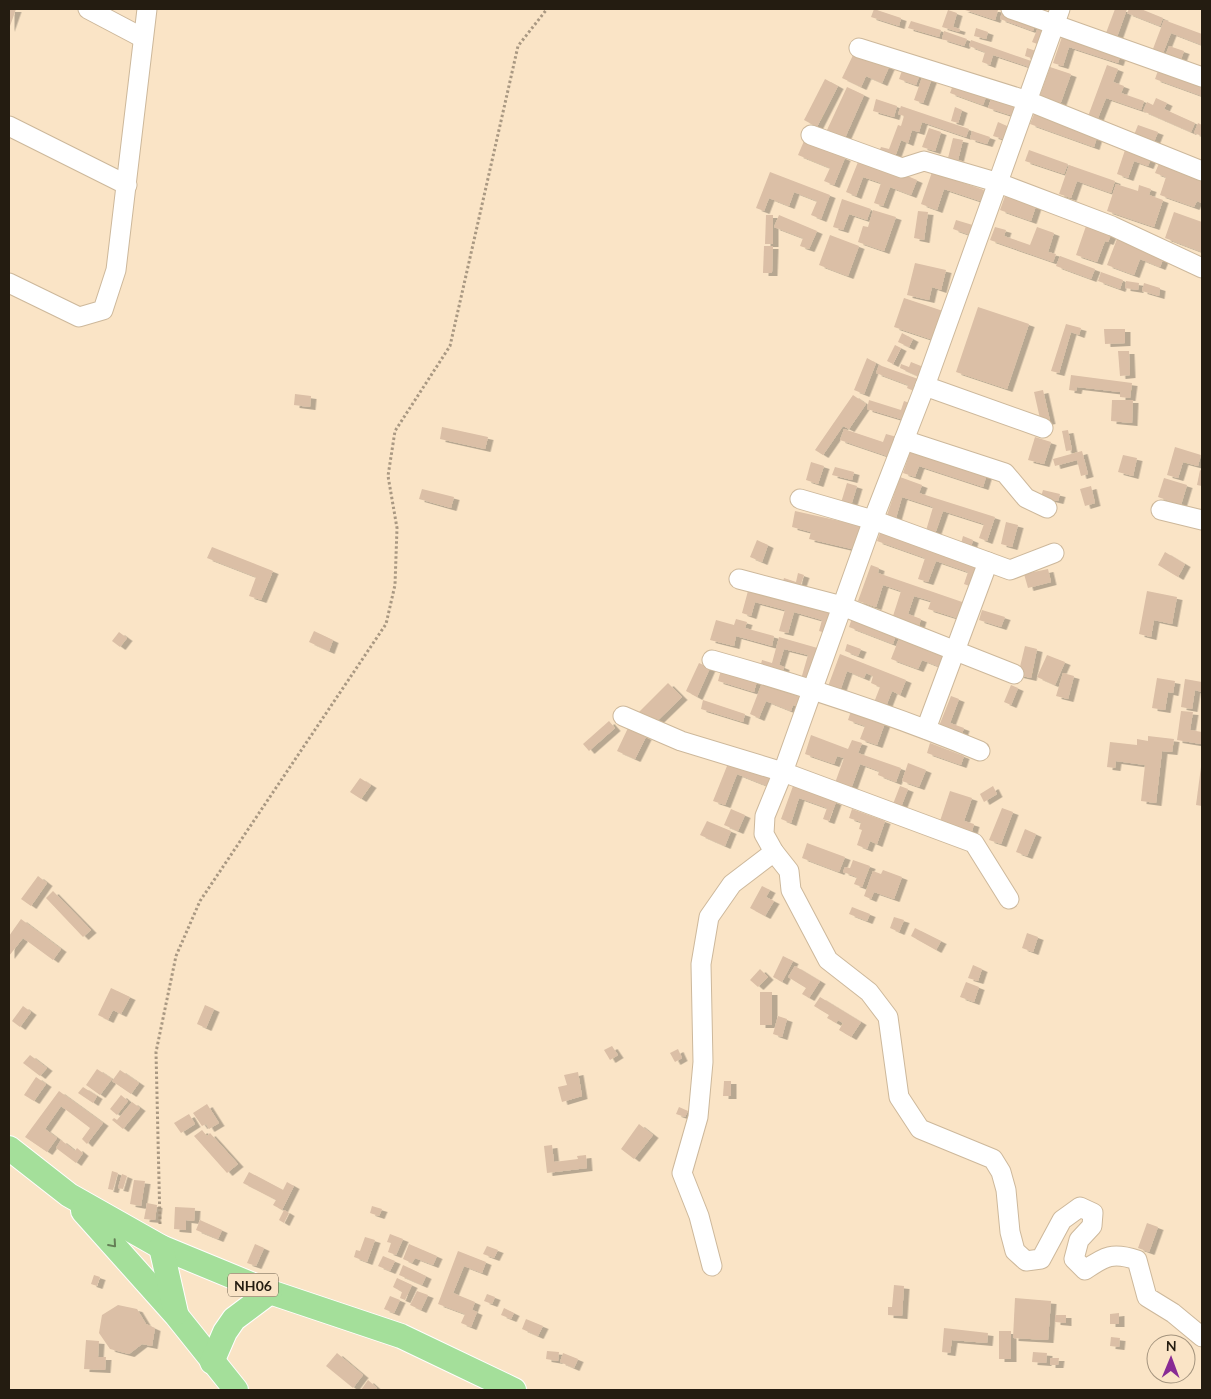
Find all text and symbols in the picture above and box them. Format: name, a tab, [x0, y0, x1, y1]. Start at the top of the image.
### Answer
one-way arrow	[108, 1239, 117, 1248]
road number: NH06	[228, 1274, 278, 1296]
north arrow	[1146, 1334, 1196, 1384]
text: N	[1166, 1337, 1177, 1354]

